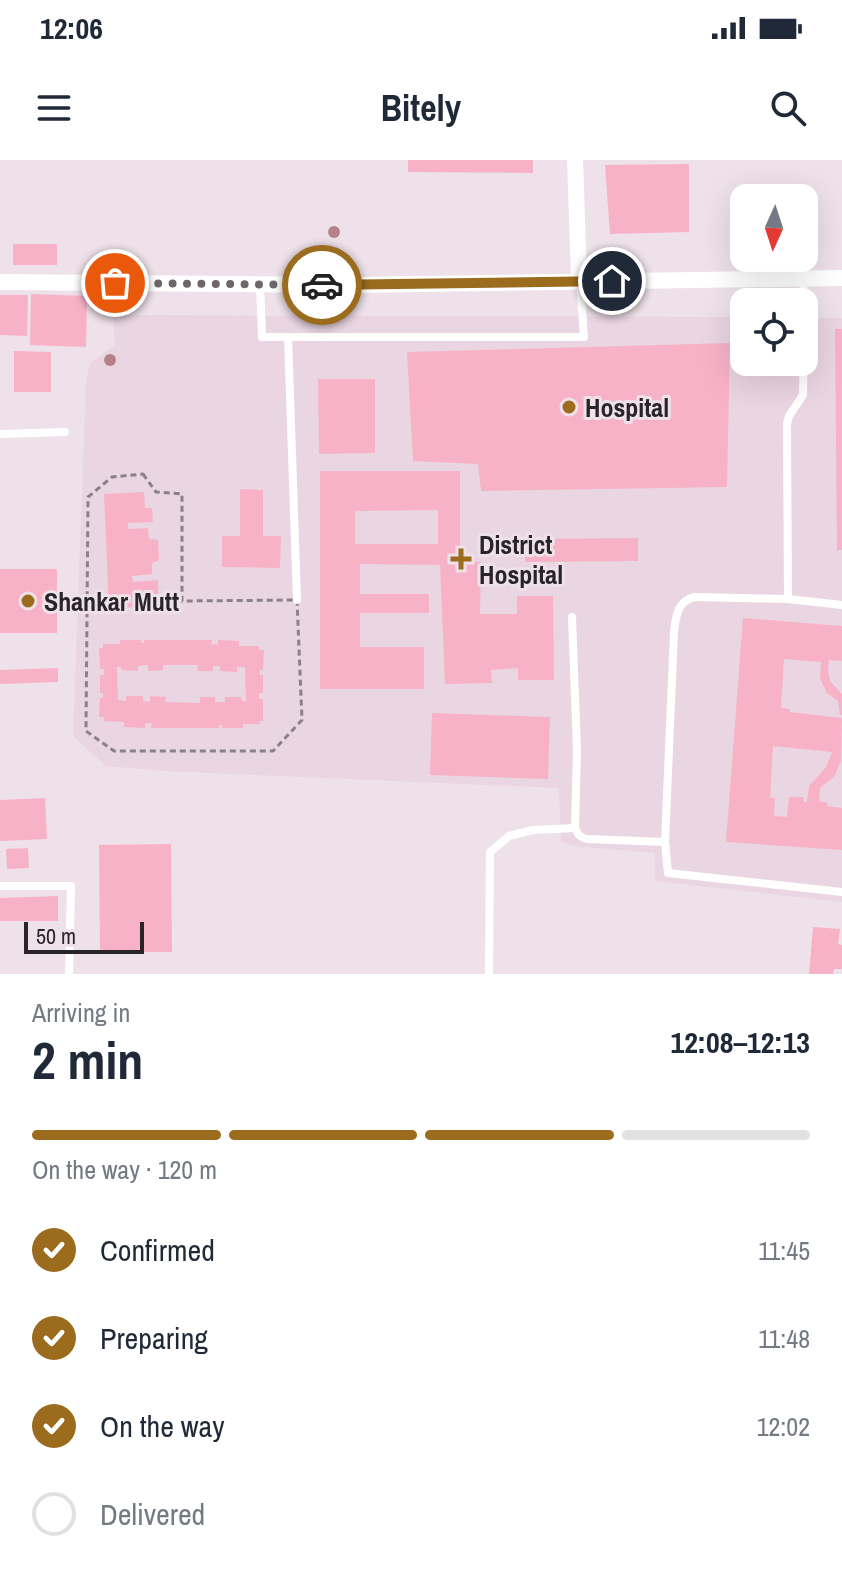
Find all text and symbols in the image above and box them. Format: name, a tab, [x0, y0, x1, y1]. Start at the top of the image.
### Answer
text: 12:06	[40, 8, 103, 48]
text: Bitely	[381, 84, 461, 132]
icon: menu	[32, 86, 76, 130]
icon: search	[766, 86, 810, 130]
north arrow	[730, 184, 818, 272]
map controls	[730, 184, 818, 376]
courier	[282, 245, 362, 325]
pin	[578, 247, 646, 315]
pin	[81, 249, 149, 317]
icon: home	[590, 259, 634, 303]
icon: bag	[93, 261, 137, 305]
icon: car	[300, 263, 344, 307]
button: locate	[730, 288, 818, 376]
place label: Hospital	[585, 390, 669, 425]
marker: Hospital	[560, 398, 578, 416]
place label: District Hospital	[479, 527, 563, 592]
marker: District Hospital	[450, 548, 472, 570]
place label: Shankar Mutt	[44, 584, 179, 619]
marker: Shankar Mutt	[19, 592, 37, 610]
scale bar	[24, 918, 144, 954]
text: 50 m	[36, 921, 76, 951]
text: Arriving in	[32, 995, 130, 1030]
text: 12:08–12:13	[671, 1022, 810, 1062]
text: 2 min	[32, 1025, 143, 1095]
text: On the way · 120 m	[32, 1152, 217, 1187]
icon: check	[32, 1228, 76, 1272]
text: Confirmed	[100, 1230, 215, 1270]
text: 11:45	[758, 1233, 810, 1268]
icon: check	[32, 1316, 76, 1360]
text: Preparing	[100, 1318, 208, 1358]
text: 11:48	[758, 1321, 810, 1356]
icon: check	[32, 1404, 76, 1448]
text: On the way	[100, 1406, 224, 1446]
text: 12:02	[757, 1409, 810, 1444]
text: Delivered	[100, 1494, 205, 1534]

